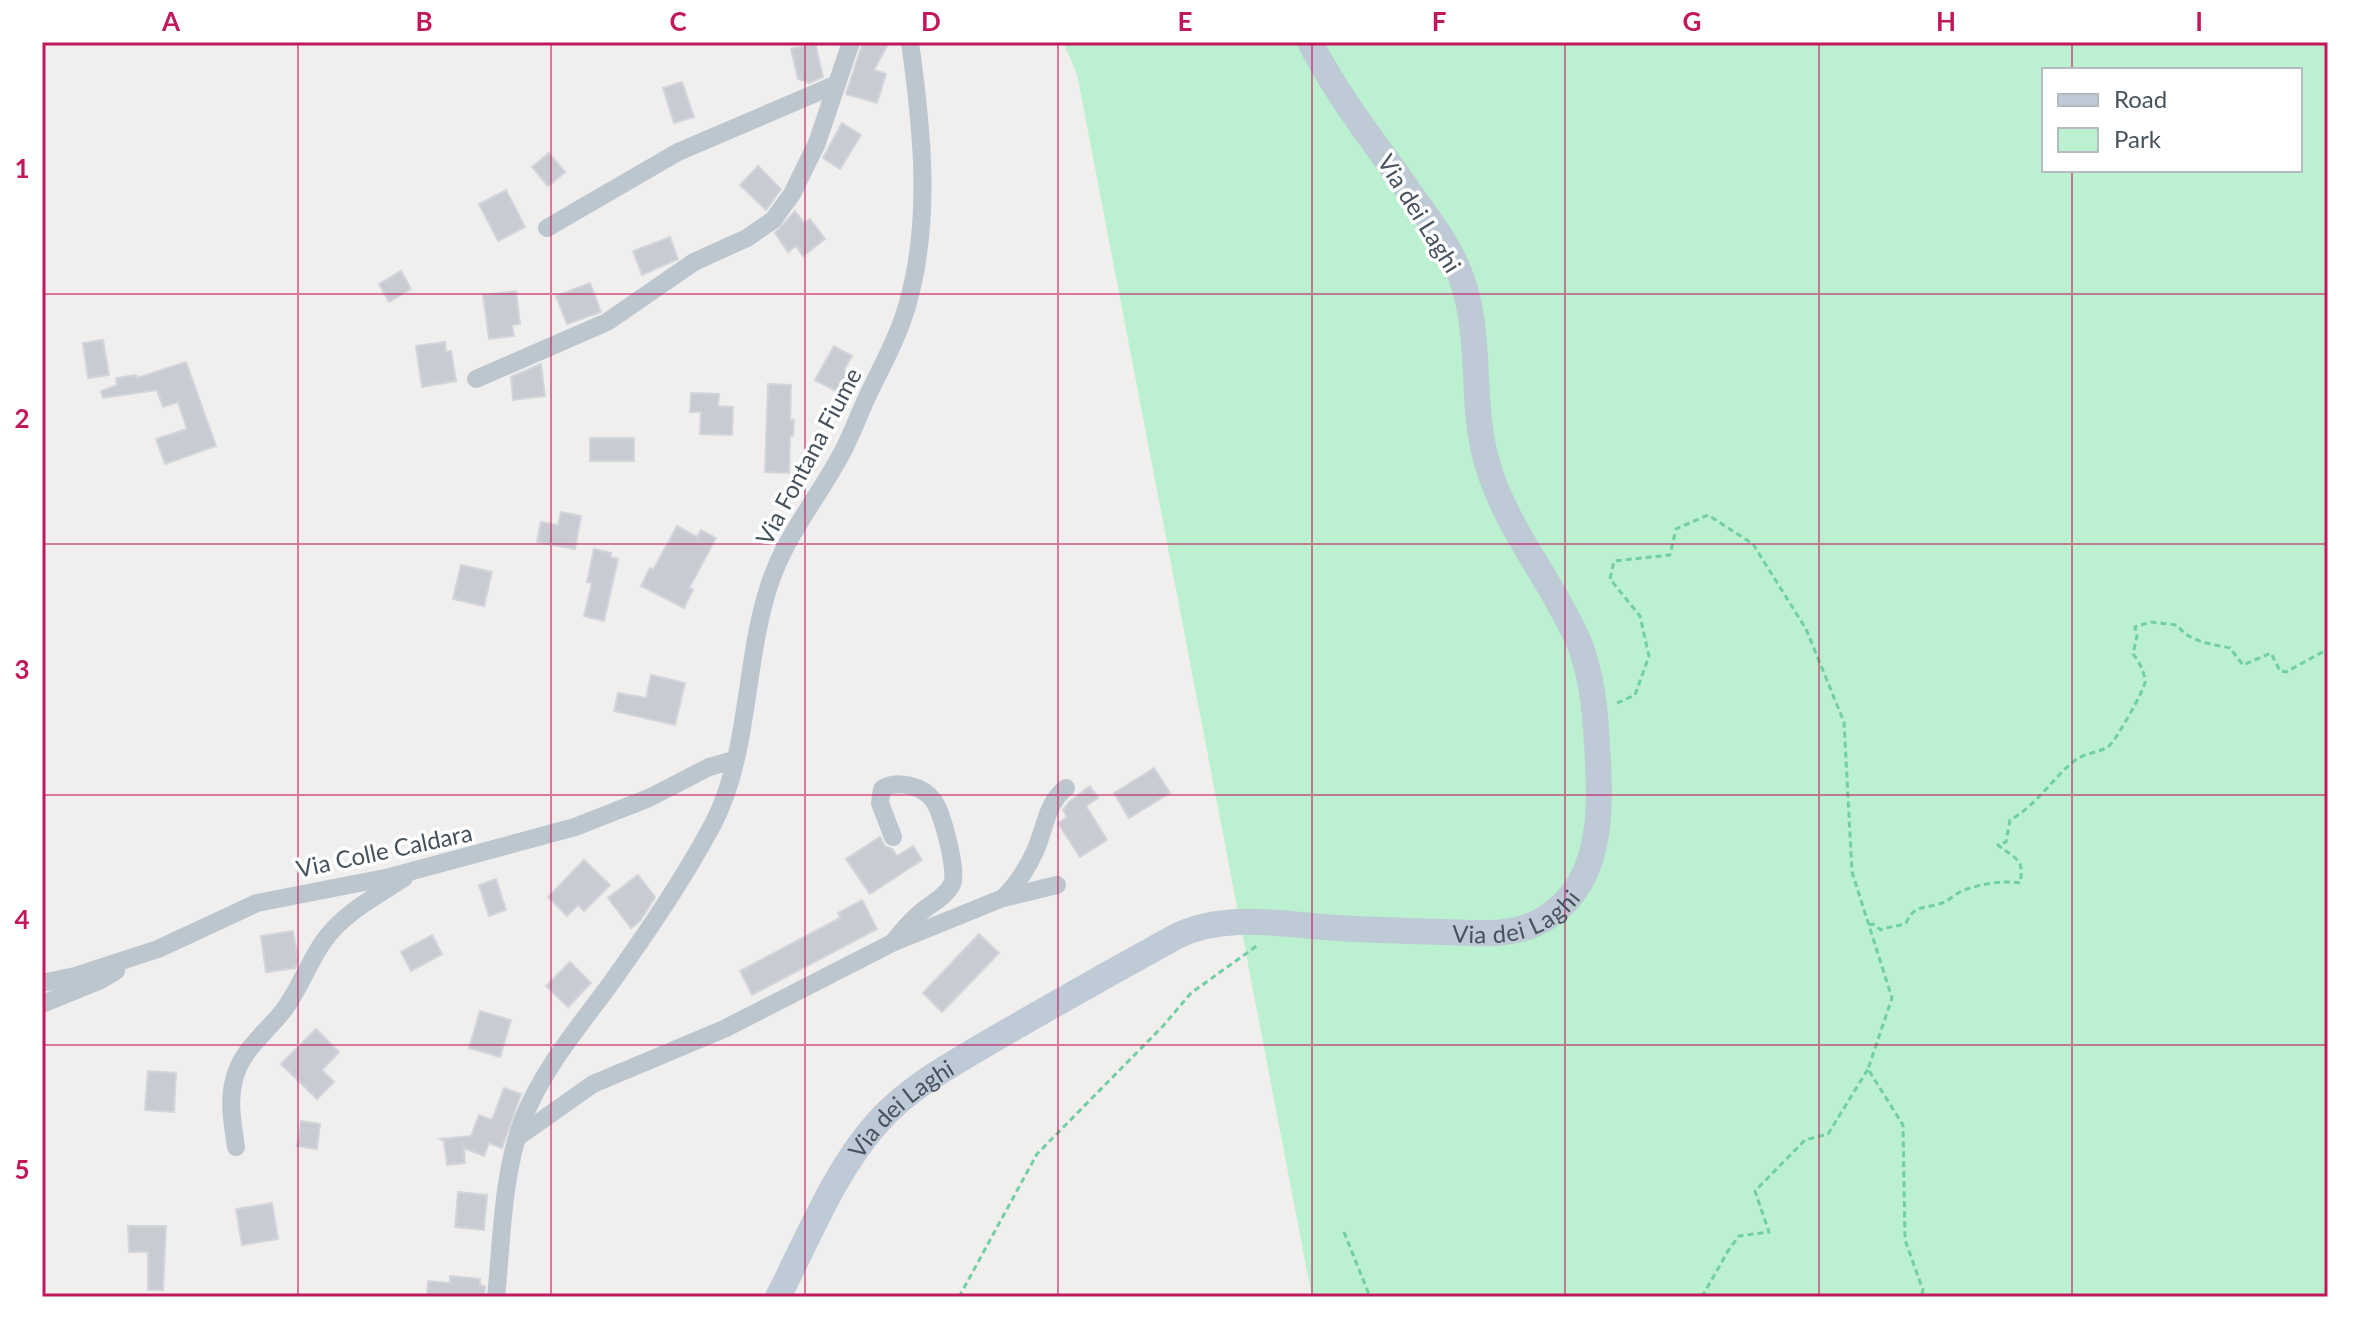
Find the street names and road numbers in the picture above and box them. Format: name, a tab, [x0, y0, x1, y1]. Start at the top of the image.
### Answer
street label: Via dei Laghi	[1372, 149, 1468, 277]
street label: Via Fontana Fiume	[749, 362, 867, 550]
street label: Via Colle Caldara	[293, 817, 475, 883]
street label: Via dei Laghi	[1452, 884, 1585, 948]
street label: Via dei Laghi	[841, 1053, 958, 1163]

